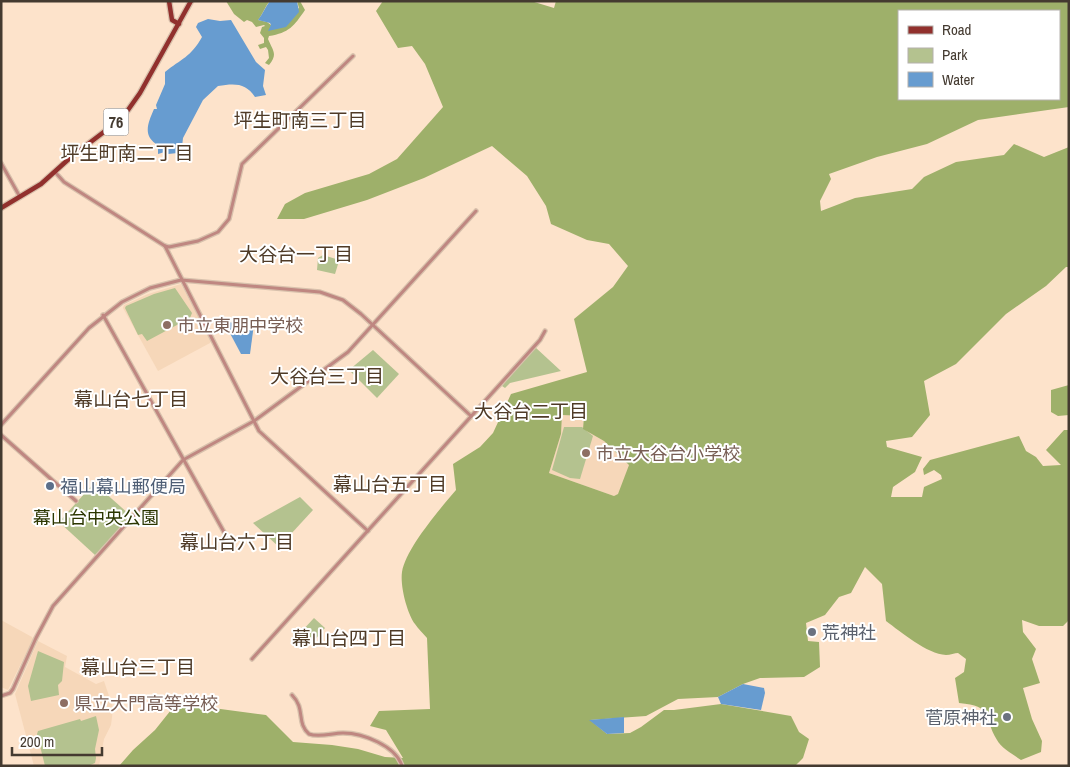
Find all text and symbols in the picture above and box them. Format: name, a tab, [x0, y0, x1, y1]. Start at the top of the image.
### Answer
legend	[898, 10, 1060, 100]
text: Road	[942, 19, 971, 40]
text: Park	[942, 44, 968, 65]
text: Water	[942, 69, 974, 90]
district label: 坪生町南三丁目	[233, 107, 367, 133]
road number: 76	[104, 108, 128, 136]
district label: 坪生町南二丁目	[60, 140, 194, 166]
district label: 大谷台一丁目	[239, 241, 353, 267]
place label: 市立東朋中学校	[177, 313, 303, 338]
marker: 市立東朋中学校	[161, 319, 173, 331]
district label: 大谷台三丁目	[270, 363, 384, 389]
district label: 幕山台七丁目	[74, 386, 188, 412]
district label: 大谷台二丁目	[474, 398, 588, 424]
place label: 市立大谷台小学校	[596, 441, 740, 466]
marker: 市立大谷台小学校	[580, 447, 592, 459]
district label: 幕山台五丁目	[333, 471, 447, 497]
place label: 福山幕山郵便局	[60, 474, 186, 499]
marker: 福山幕山郵便局	[44, 480, 56, 492]
park label: 幕山台中央公園	[33, 505, 159, 530]
district label: 幕山台六丁目	[180, 529, 294, 555]
place label: 荒神社	[822, 620, 876, 645]
district label: 幕山台四丁目	[292, 625, 406, 651]
marker: 荒神社	[806, 626, 818, 638]
district label: 幕山台三丁目	[81, 654, 195, 680]
place label: 県立大門高等学校	[74, 691, 218, 716]
marker: 県立大門高等学校	[58, 697, 70, 709]
place label: 菅原神社	[925, 705, 997, 730]
marker: 菅原神社	[1001, 711, 1013, 723]
scale bar	[12, 724, 102, 756]
text: 200 m	[20, 731, 54, 752]

